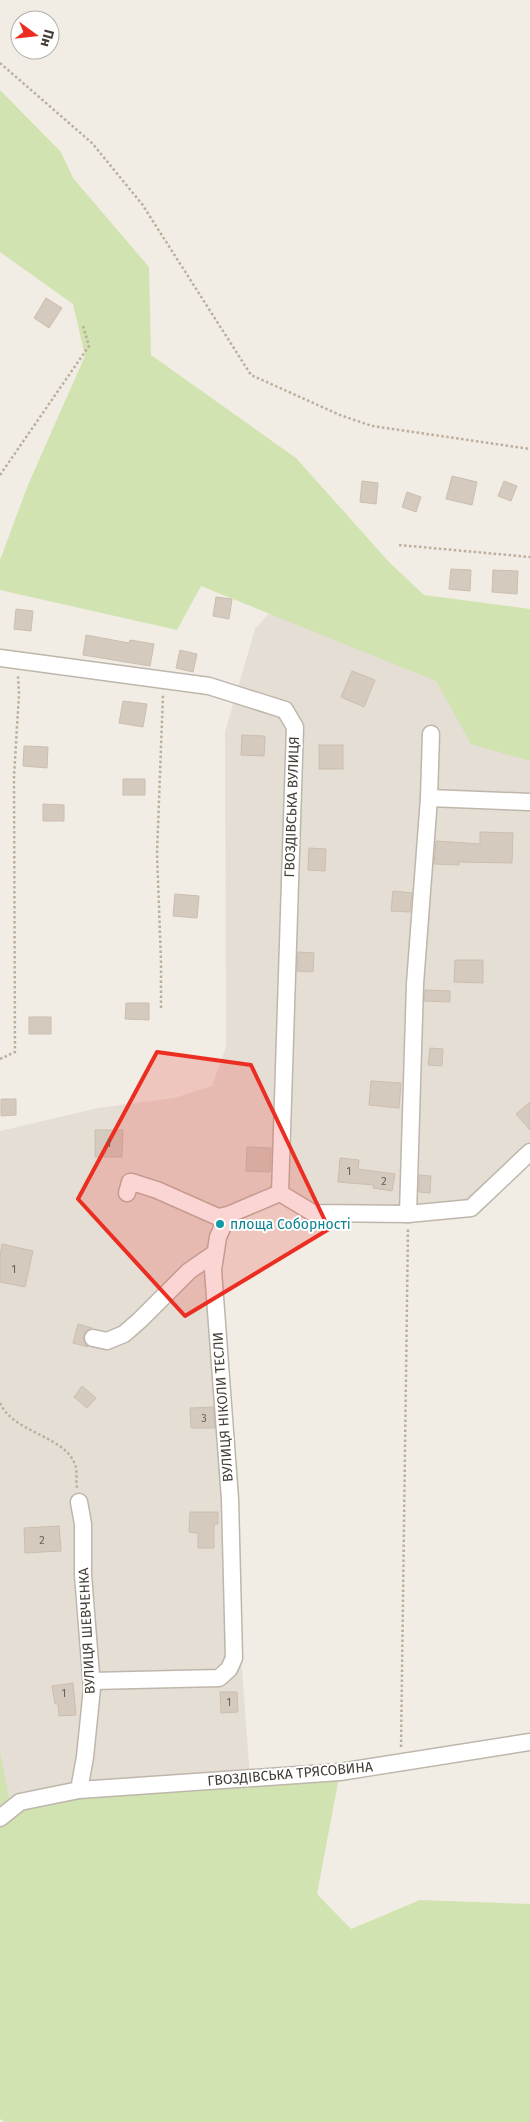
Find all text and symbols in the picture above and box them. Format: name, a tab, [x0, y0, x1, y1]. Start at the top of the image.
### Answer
north arrow	[10, 10, 60, 60]
text: Пн	[37, 28, 58, 49]
street label: ГВОЗДІВСЬКА ВУЛИЦЯ	[281, 736, 303, 878]
house number: 1	[107, 1137, 111, 1150]
house number: 1	[347, 1165, 351, 1178]
house number: 2	[381, 1175, 387, 1188]
place label: площа Соборності	[230, 1216, 351, 1233]
marker: площа Соборності	[214, 1218, 226, 1230]
house number: 1	[12, 1263, 16, 1276]
street label: ВУЛИЦЯ НІКОЛИ ТЕСЛИ	[209, 1331, 237, 1483]
house number: 3	[201, 1412, 207, 1425]
house number: 2	[39, 1534, 45, 1547]
street label: ВУЛИЦЯ ШЕВЧЕНКА	[75, 1567, 99, 1695]
house number: 1	[62, 1687, 66, 1700]
house number: 1	[227, 1696, 231, 1709]
street label: ГВОЗДІВСЬКА ТРЯСОВИНА	[207, 1758, 373, 1790]

